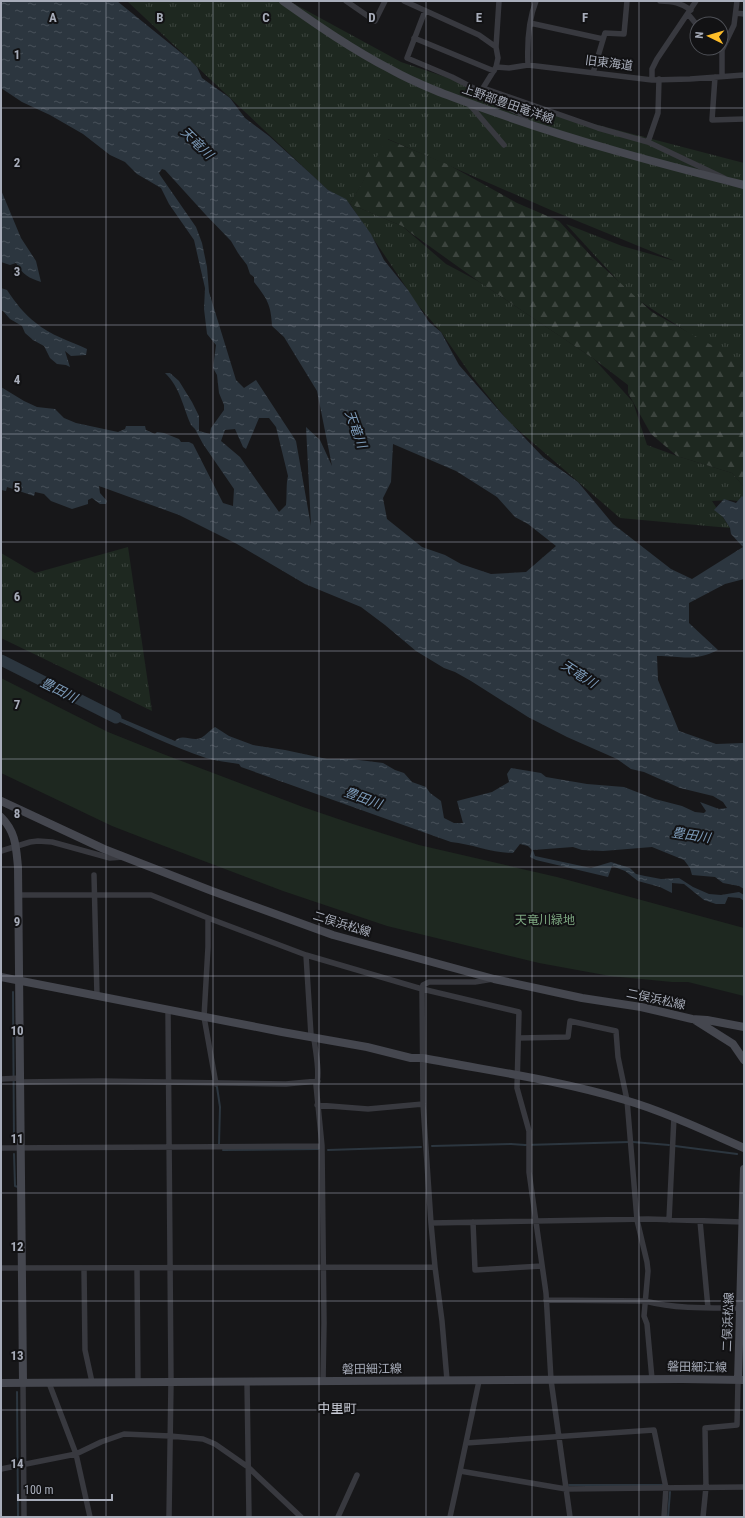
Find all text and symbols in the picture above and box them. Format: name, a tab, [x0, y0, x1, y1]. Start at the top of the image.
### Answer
text: A	[49, 10, 57, 25]
text: B	[156, 10, 164, 25]
text: C	[262, 10, 270, 25]
text: D	[368, 10, 376, 25]
text: E	[476, 10, 483, 25]
text: F	[582, 10, 588, 25]
north arrow	[689, 16, 729, 56]
text: N	[693, 31, 706, 39]
text: 1	[14, 47, 20, 62]
street label: 旧東海道	[584, 53, 634, 73]
street label: 上野部豊田竜洋線	[460, 82, 556, 126]
water label: 天竜川	[178, 124, 218, 163]
text: 2	[14, 155, 21, 170]
text: 3	[14, 264, 20, 279]
text: 4	[14, 372, 21, 387]
water label: 天竜川	[342, 408, 370, 452]
text: 5	[14, 480, 21, 495]
text: 6	[14, 589, 21, 604]
water label: 天竜川	[559, 657, 601, 692]
water label: 豊田川	[38, 674, 82, 706]
text: 7	[14, 697, 21, 712]
water label: 豊田川	[342, 784, 386, 812]
text: 8	[14, 806, 20, 821]
water label: 豊田川	[671, 825, 713, 846]
street label: 二俣浜松線	[311, 909, 373, 939]
park label: 天竜川緑地	[515, 913, 575, 927]
text: 9	[14, 914, 20, 929]
street label: 二俣浜松線	[625, 986, 687, 1012]
text: 10	[10, 1023, 24, 1038]
text: 11	[10, 1131, 24, 1146]
text: 12	[10, 1239, 24, 1254]
street label: 二俣浜松線	[720, 1292, 736, 1352]
text: 13	[10, 1348, 24, 1363]
street label: 磐田細江線	[667, 1359, 727, 1375]
street label: 磐田細江線	[342, 1361, 402, 1377]
district label: 中里町	[317, 1401, 357, 1416]
text: 14	[10, 1456, 24, 1471]
scale bar	[18, 1476, 112, 1502]
text: 100 m	[24, 1483, 54, 1497]

